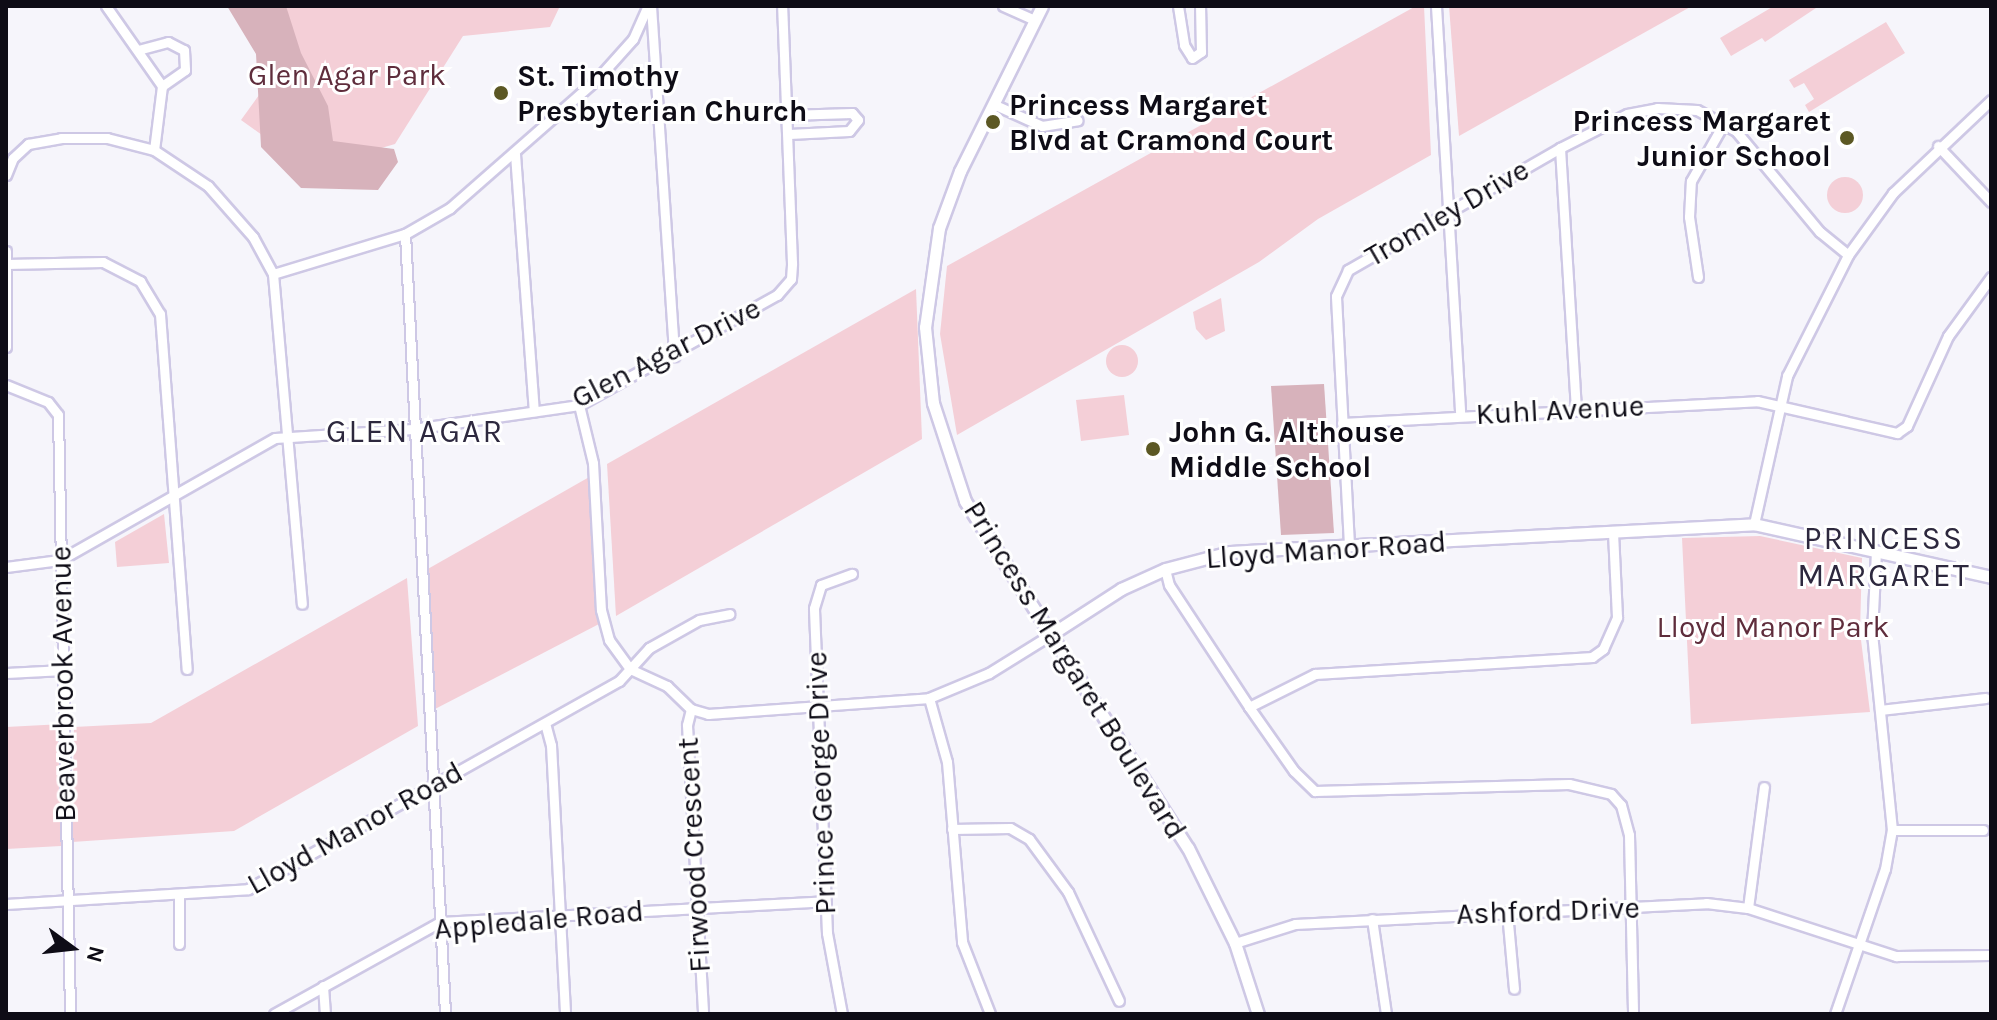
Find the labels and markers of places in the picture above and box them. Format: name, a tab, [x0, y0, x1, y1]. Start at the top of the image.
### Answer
place label: St. Timothy Presbyterian Church	[517, 58, 807, 128]
marker: St. Timothy Presbyterian Church	[492, 84, 510, 102]
place label: Princess Margaret Blvd at Cramond Court	[1009, 87, 1333, 158]
place label: Princess Margaret Junior School	[1572, 103, 1831, 174]
marker: Princess Margaret Blvd at Cramond Court	[984, 113, 1002, 131]
marker: Princess Margaret Junior School	[1838, 129, 1856, 147]
place label: John G. Althouse Middle School	[1169, 414, 1405, 484]
marker: John G. Althouse Middle School	[1144, 440, 1162, 458]

